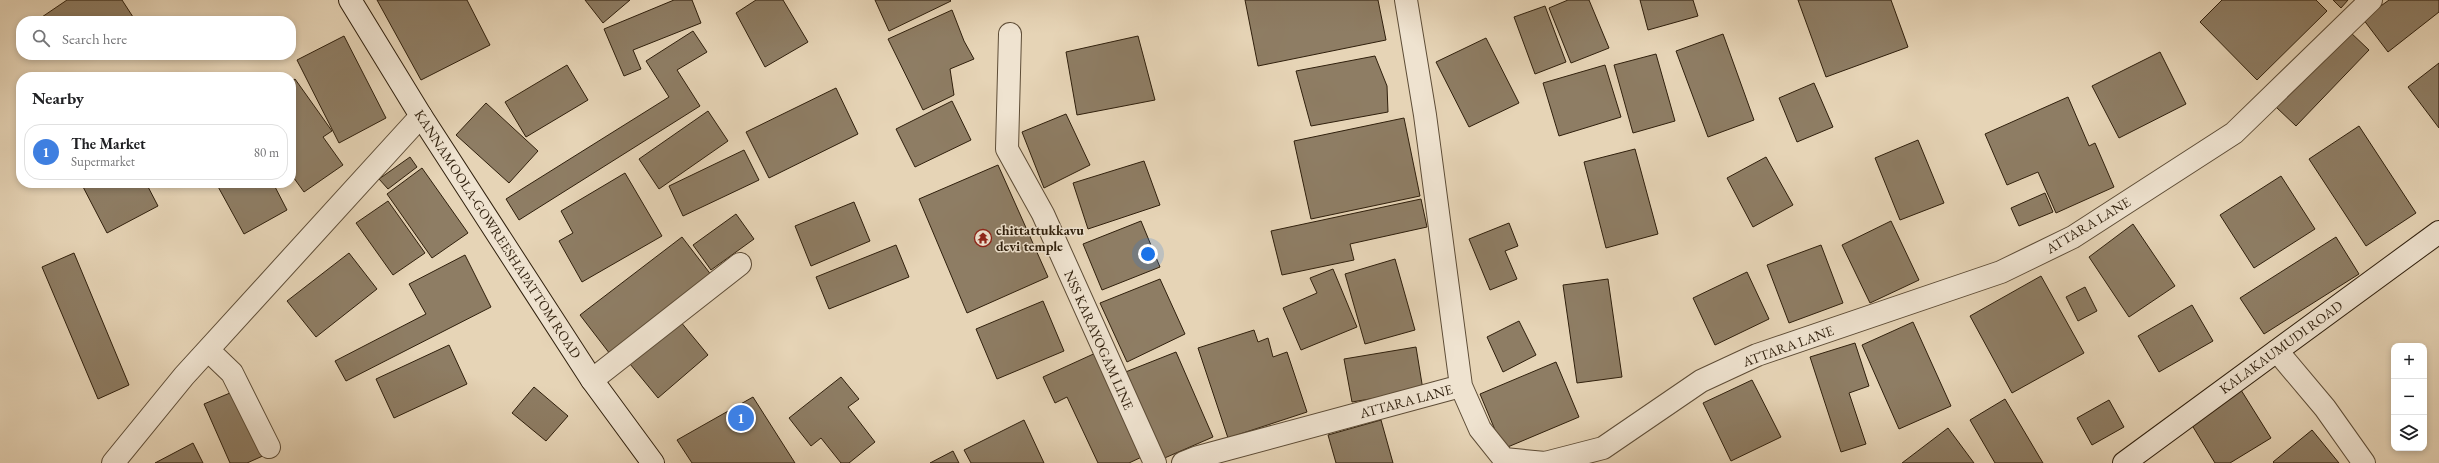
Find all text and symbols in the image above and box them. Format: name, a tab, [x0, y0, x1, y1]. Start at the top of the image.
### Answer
search box	[16, 16, 296, 60]
icon: search	[30, 27, 52, 49]
text: Search here	[62, 29, 127, 48]
text: Nearby	[32, 87, 84, 109]
street label: KANNAMOOLA-GOWREESHAPATTOM ROAD	[411, 106, 586, 362]
text: The Market	[71, 134, 146, 153]
text: 1	[43, 144, 49, 161]
text: 80 m	[254, 144, 279, 161]
text: Supermarket	[71, 153, 135, 170]
street label: ATTARA LANE	[2042, 193, 2134, 258]
place label: chittattukkavu devi temple	[996, 221, 1084, 255]
temple icon: chittattukkavu devi temple	[973, 228, 993, 248]
your location	[1138, 244, 1158, 264]
street label: NSS KARAYOGAM LINE	[1060, 267, 1138, 413]
street label: KALAKAUMUDI ROAD	[2216, 296, 2347, 398]
street label: ATTARA LANE	[1739, 321, 1836, 371]
map controls	[2391, 343, 2427, 451]
button: +	[2391, 343, 2427, 379]
button: −	[2391, 379, 2427, 415]
street label: ATTARA LANE	[1357, 380, 1455, 422]
pin: 1	[728, 403, 754, 433]
button: layers	[2391, 415, 2427, 451]

